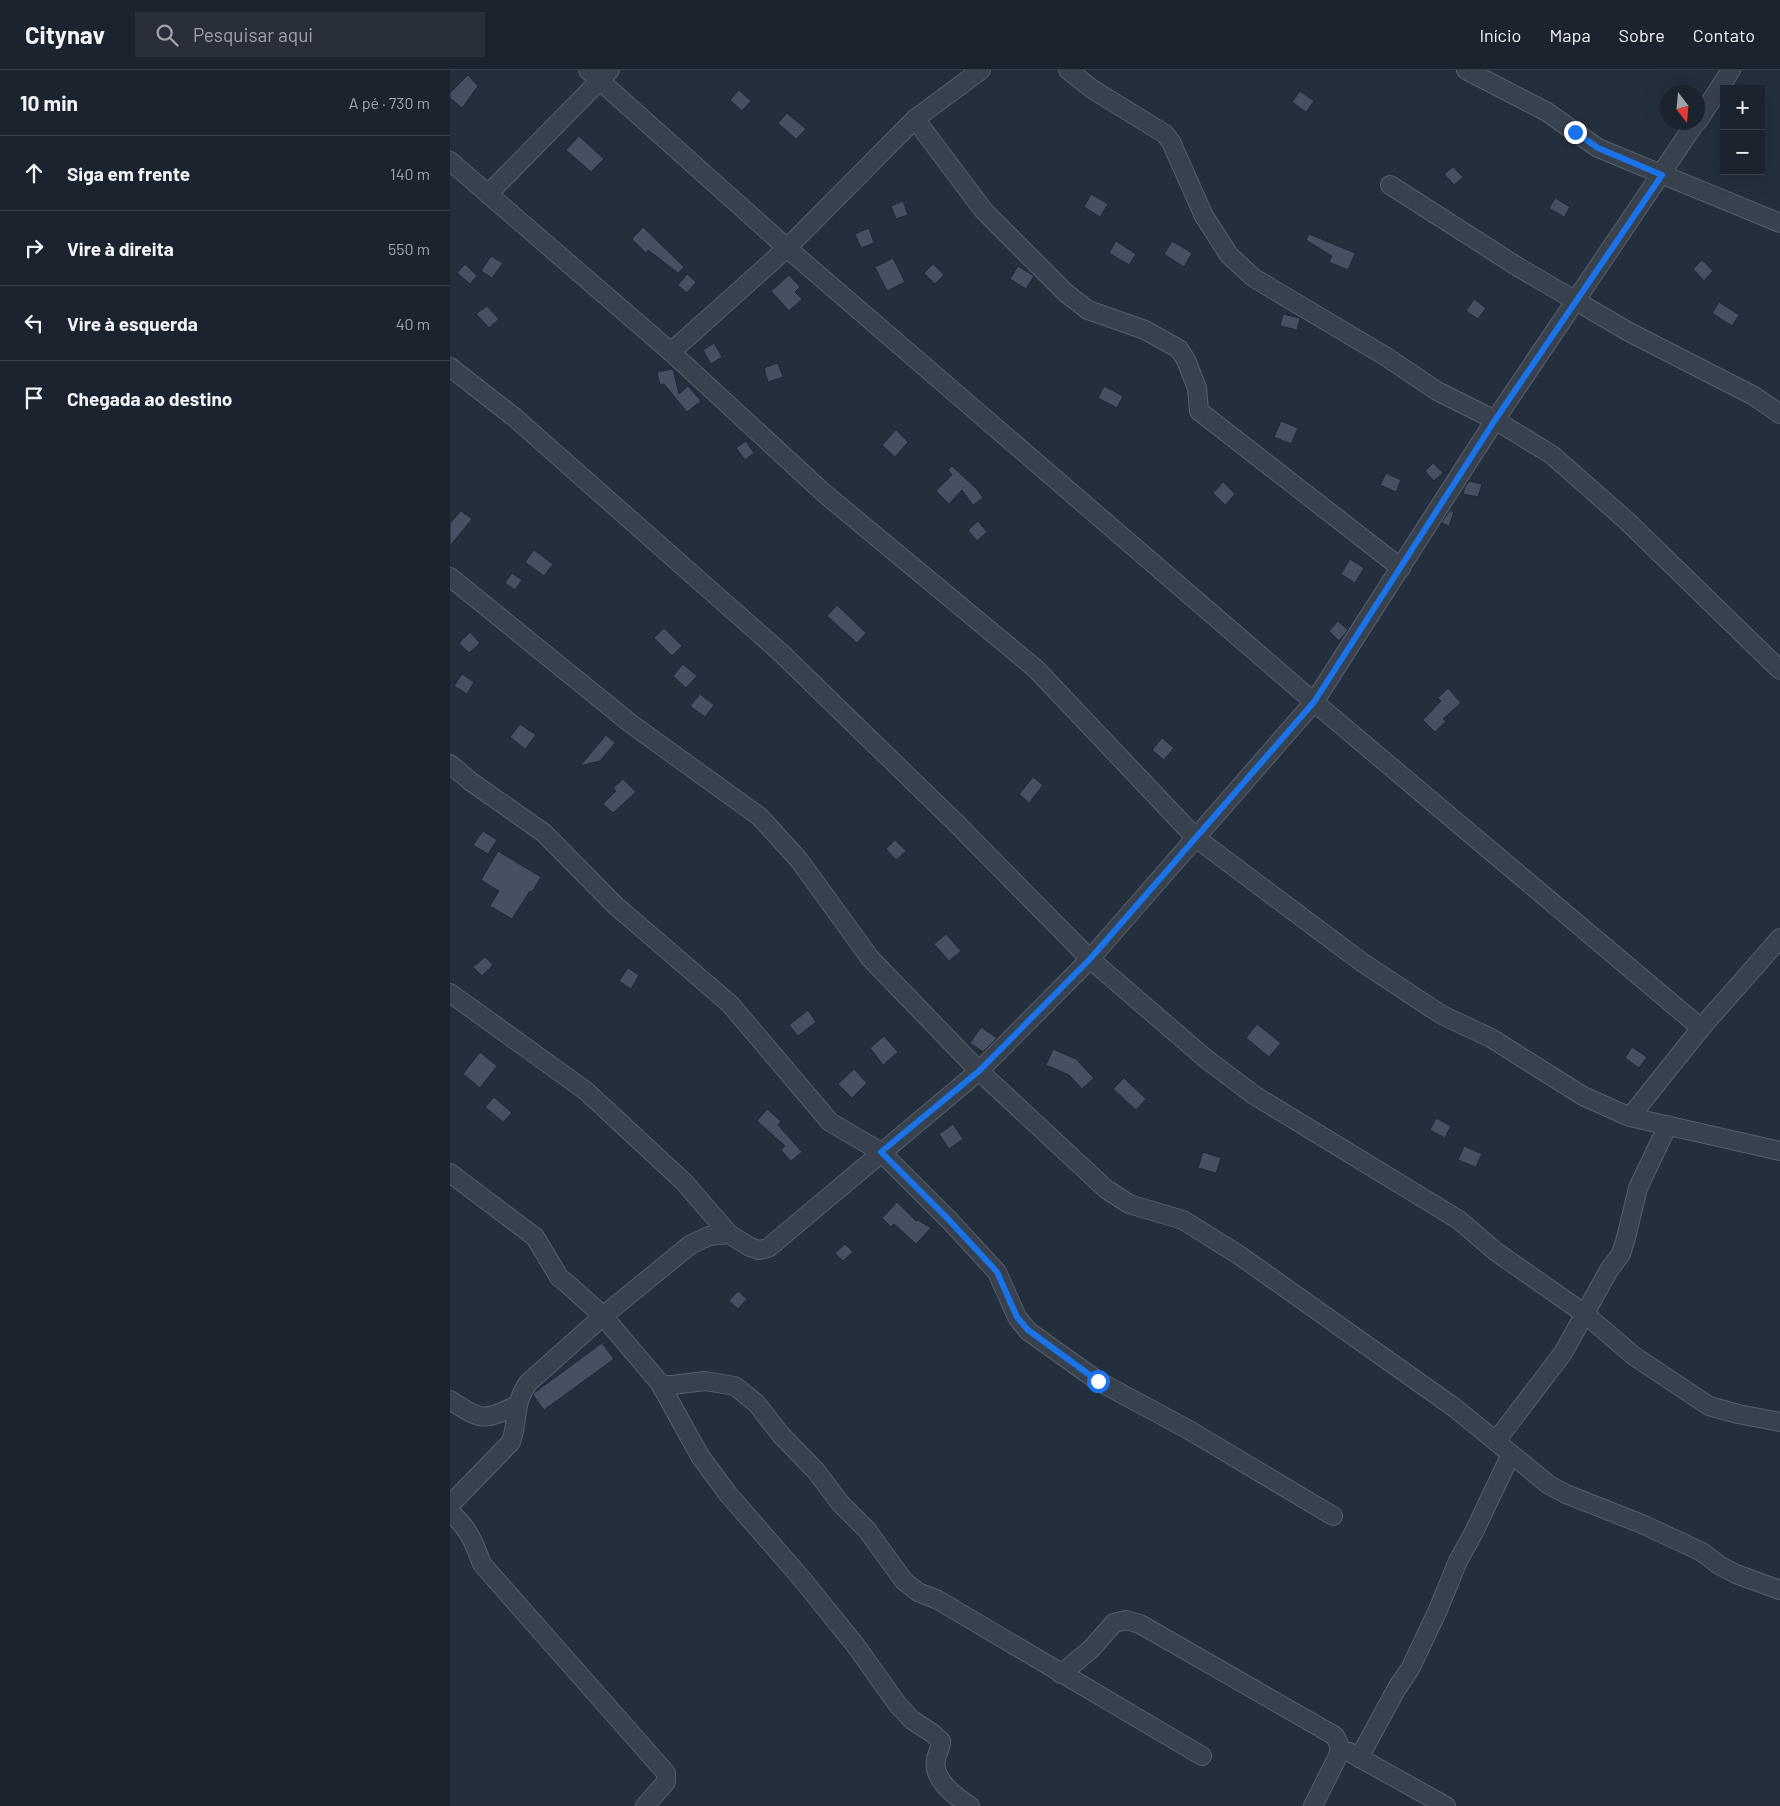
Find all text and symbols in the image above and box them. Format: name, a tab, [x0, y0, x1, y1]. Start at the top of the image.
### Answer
search box	[135, 12, 485, 57]
text: Citynav	[25, 20, 105, 49]
icon: search	[153, 21, 181, 49]
text: Pesquisar aqui	[193, 23, 313, 46]
text: Início	[1479, 24, 1521, 46]
text: Mapa	[1549, 24, 1591, 46]
text: Sobre	[1619, 24, 1665, 46]
text: Contato	[1693, 24, 1755, 46]
north arrow	[1660, 85, 1705, 130]
map controls	[1720, 85, 1765, 175]
button: +	[1720, 85, 1765, 130]
text: 10 min	[20, 90, 78, 115]
text: A pé · 730 m	[349, 93, 430, 112]
route end	[1564, 121, 1587, 144]
button: −	[1720, 130, 1765, 175]
icon: ahead	[20, 159, 48, 187]
text: Siga em frente	[67, 162, 190, 185]
text: 140 m	[390, 164, 430, 183]
icon: right	[20, 234, 48, 262]
text: Vire à direita	[67, 237, 174, 260]
text: 550 m	[388, 239, 430, 258]
icon: left	[20, 309, 48, 337]
text: Vire à esquerda	[67, 312, 198, 335]
text: 40 m	[396, 314, 430, 333]
icon: arrive	[20, 384, 48, 412]
text: Chegada ao destino	[67, 387, 232, 410]
route start	[1087, 1370, 1110, 1393]

